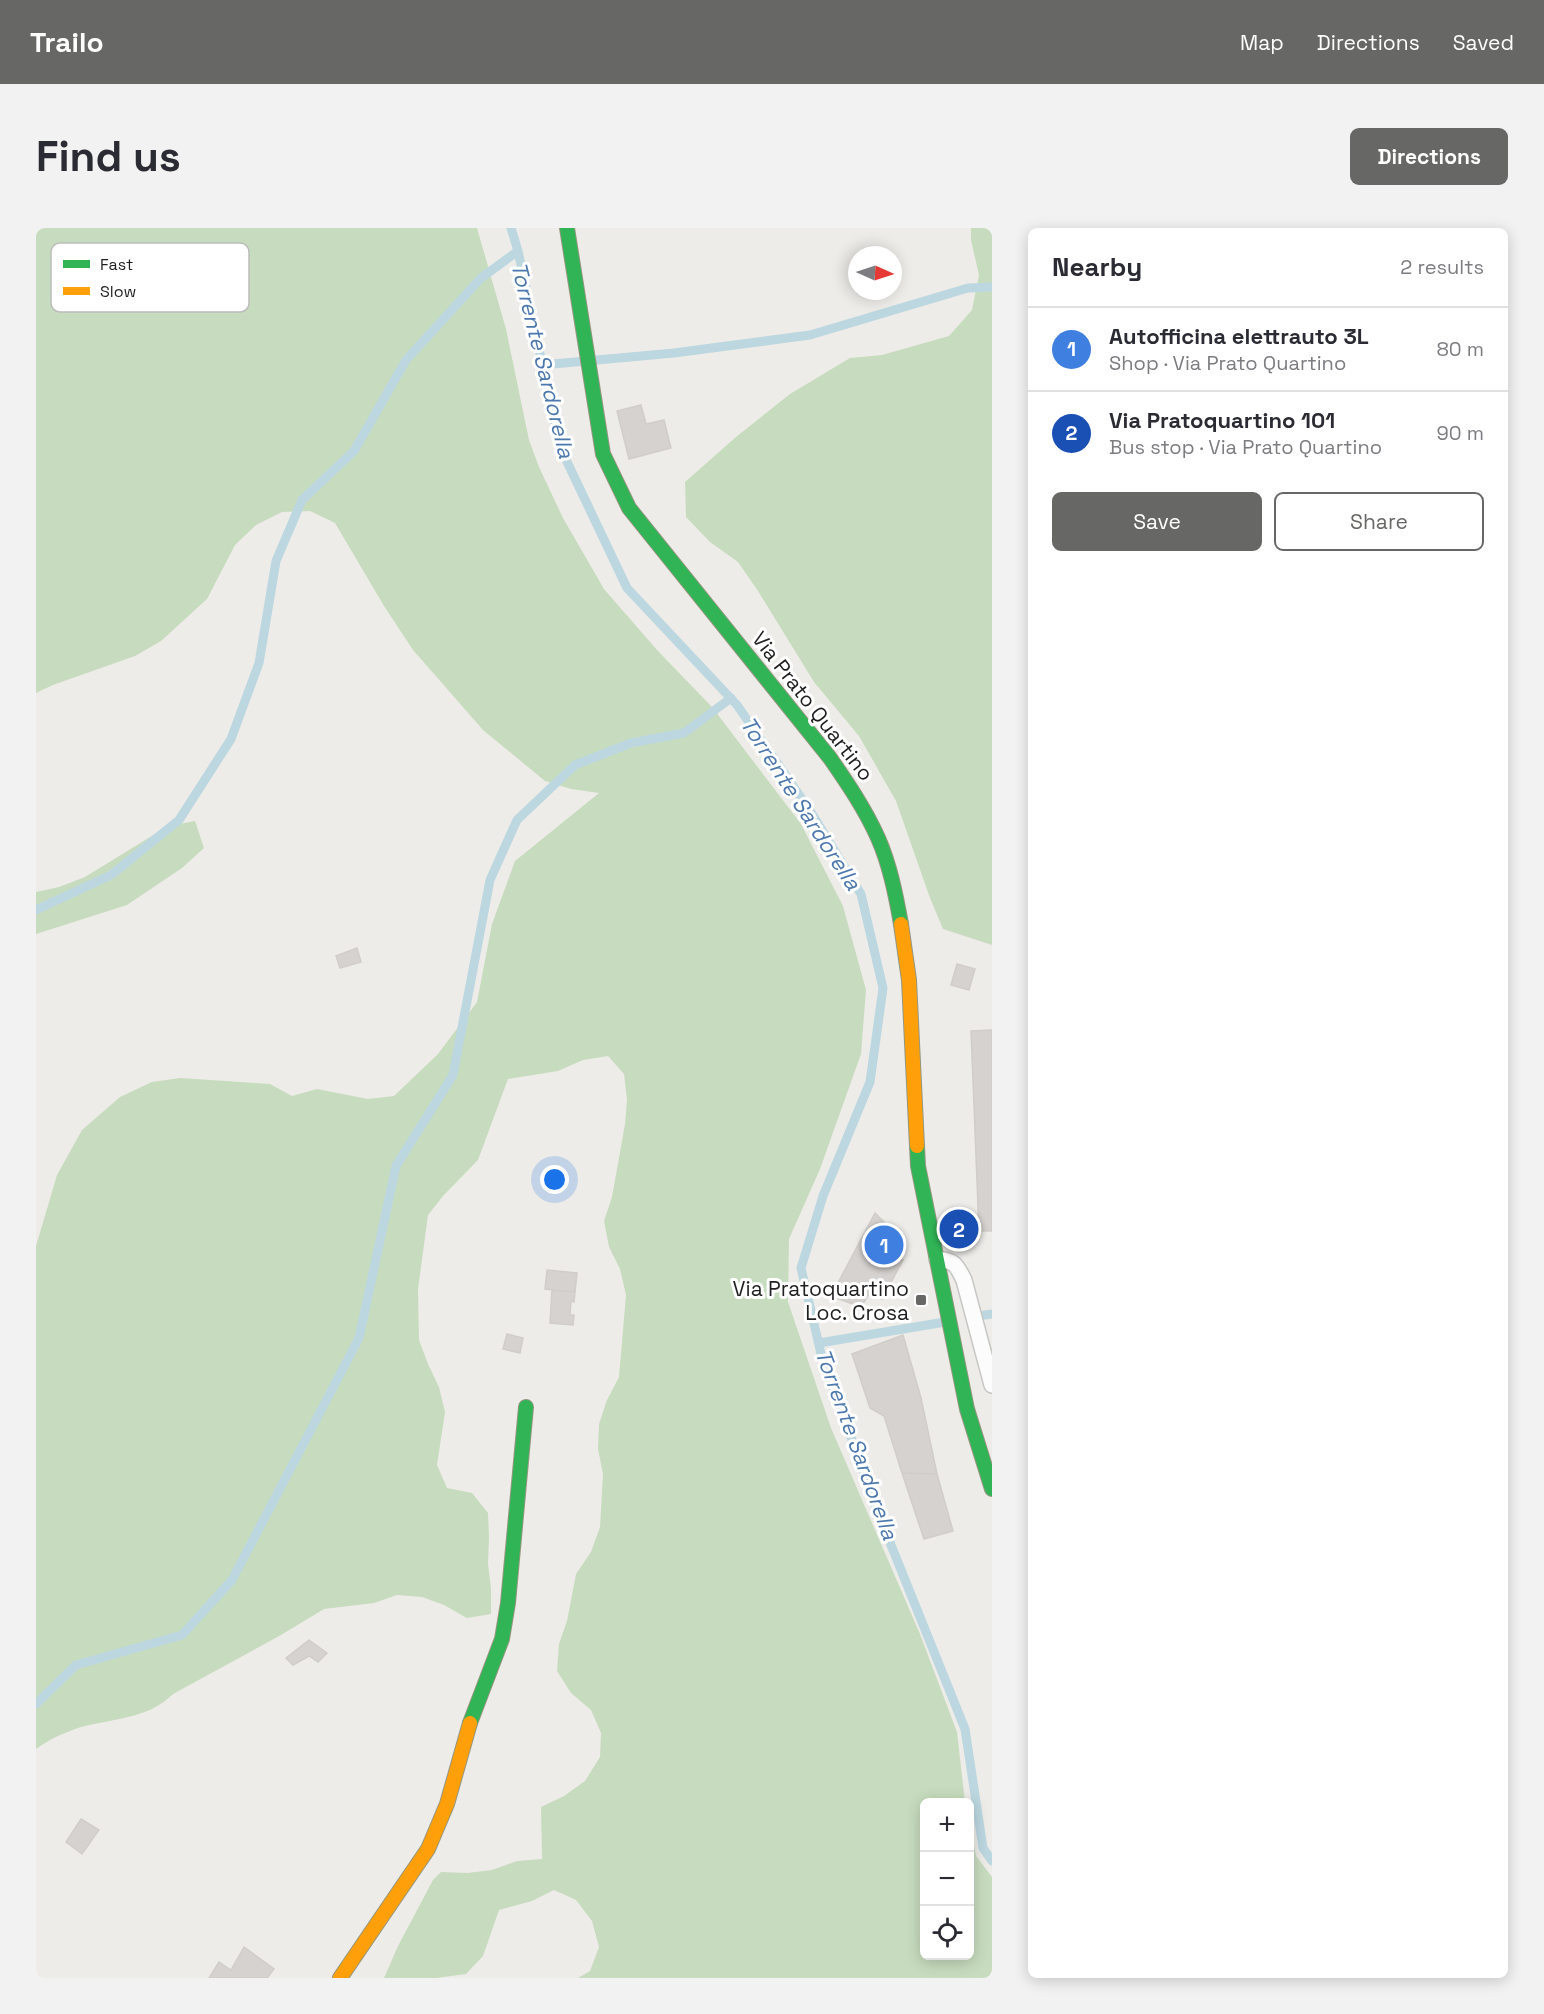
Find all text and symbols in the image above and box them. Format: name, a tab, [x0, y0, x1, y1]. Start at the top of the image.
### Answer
text: Trailo	[30, 24, 104, 60]
text: Map	[1240, 29, 1284, 56]
text: Directions	[1317, 29, 1420, 56]
text: Saved	[1453, 29, 1514, 56]
button: Directions	[1350, 128, 1508, 185]
text: Find us	[36, 130, 181, 183]
legend	[51, 243, 249, 312]
north arrow	[848, 246, 902, 300]
text: Nearby	[1052, 250, 1142, 284]
text: Fast	[100, 254, 133, 275]
text: 2 results	[1400, 254, 1484, 280]
water label: Torrente Sardorella	[505, 259, 581, 461]
text: Slow	[100, 281, 136, 302]
text: Autofficina elettrauto 3L	[1109, 322, 1369, 350]
text: 1	[1067, 336, 1076, 362]
text: 80 m	[1436, 336, 1484, 362]
text: Shop · Via Prato Quartino	[1109, 350, 1346, 376]
text: Via Pratoquartino 101	[1109, 406, 1335, 434]
text: 2	[1066, 420, 1077, 446]
text: 90 m	[1437, 420, 1484, 446]
text: Bus stop · Via Prato Quartino	[1109, 434, 1382, 460]
button: Save	[1052, 492, 1262, 551]
button: Share	[1274, 492, 1484, 551]
street label: Via Prato Quartino	[746, 626, 880, 786]
water label: Torrente Sardorella	[734, 711, 868, 895]
your location	[540, 1165, 569, 1194]
pin: 2	[940, 1206, 978, 1252]
pin: 1	[864, 1222, 904, 1268]
place label: Via Pratoquartino Loc. Crosa	[733, 1275, 909, 1326]
marker: Via Pratoquartino Loc. Crosa	[914, 1293, 928, 1307]
water label: Torrente Sardorella	[809, 1345, 905, 1544]
map controls	[920, 1798, 974, 1960]
button: +	[920, 1798, 974, 1852]
button: −	[920, 1852, 974, 1906]
button: locate	[920, 1906, 974, 1960]

